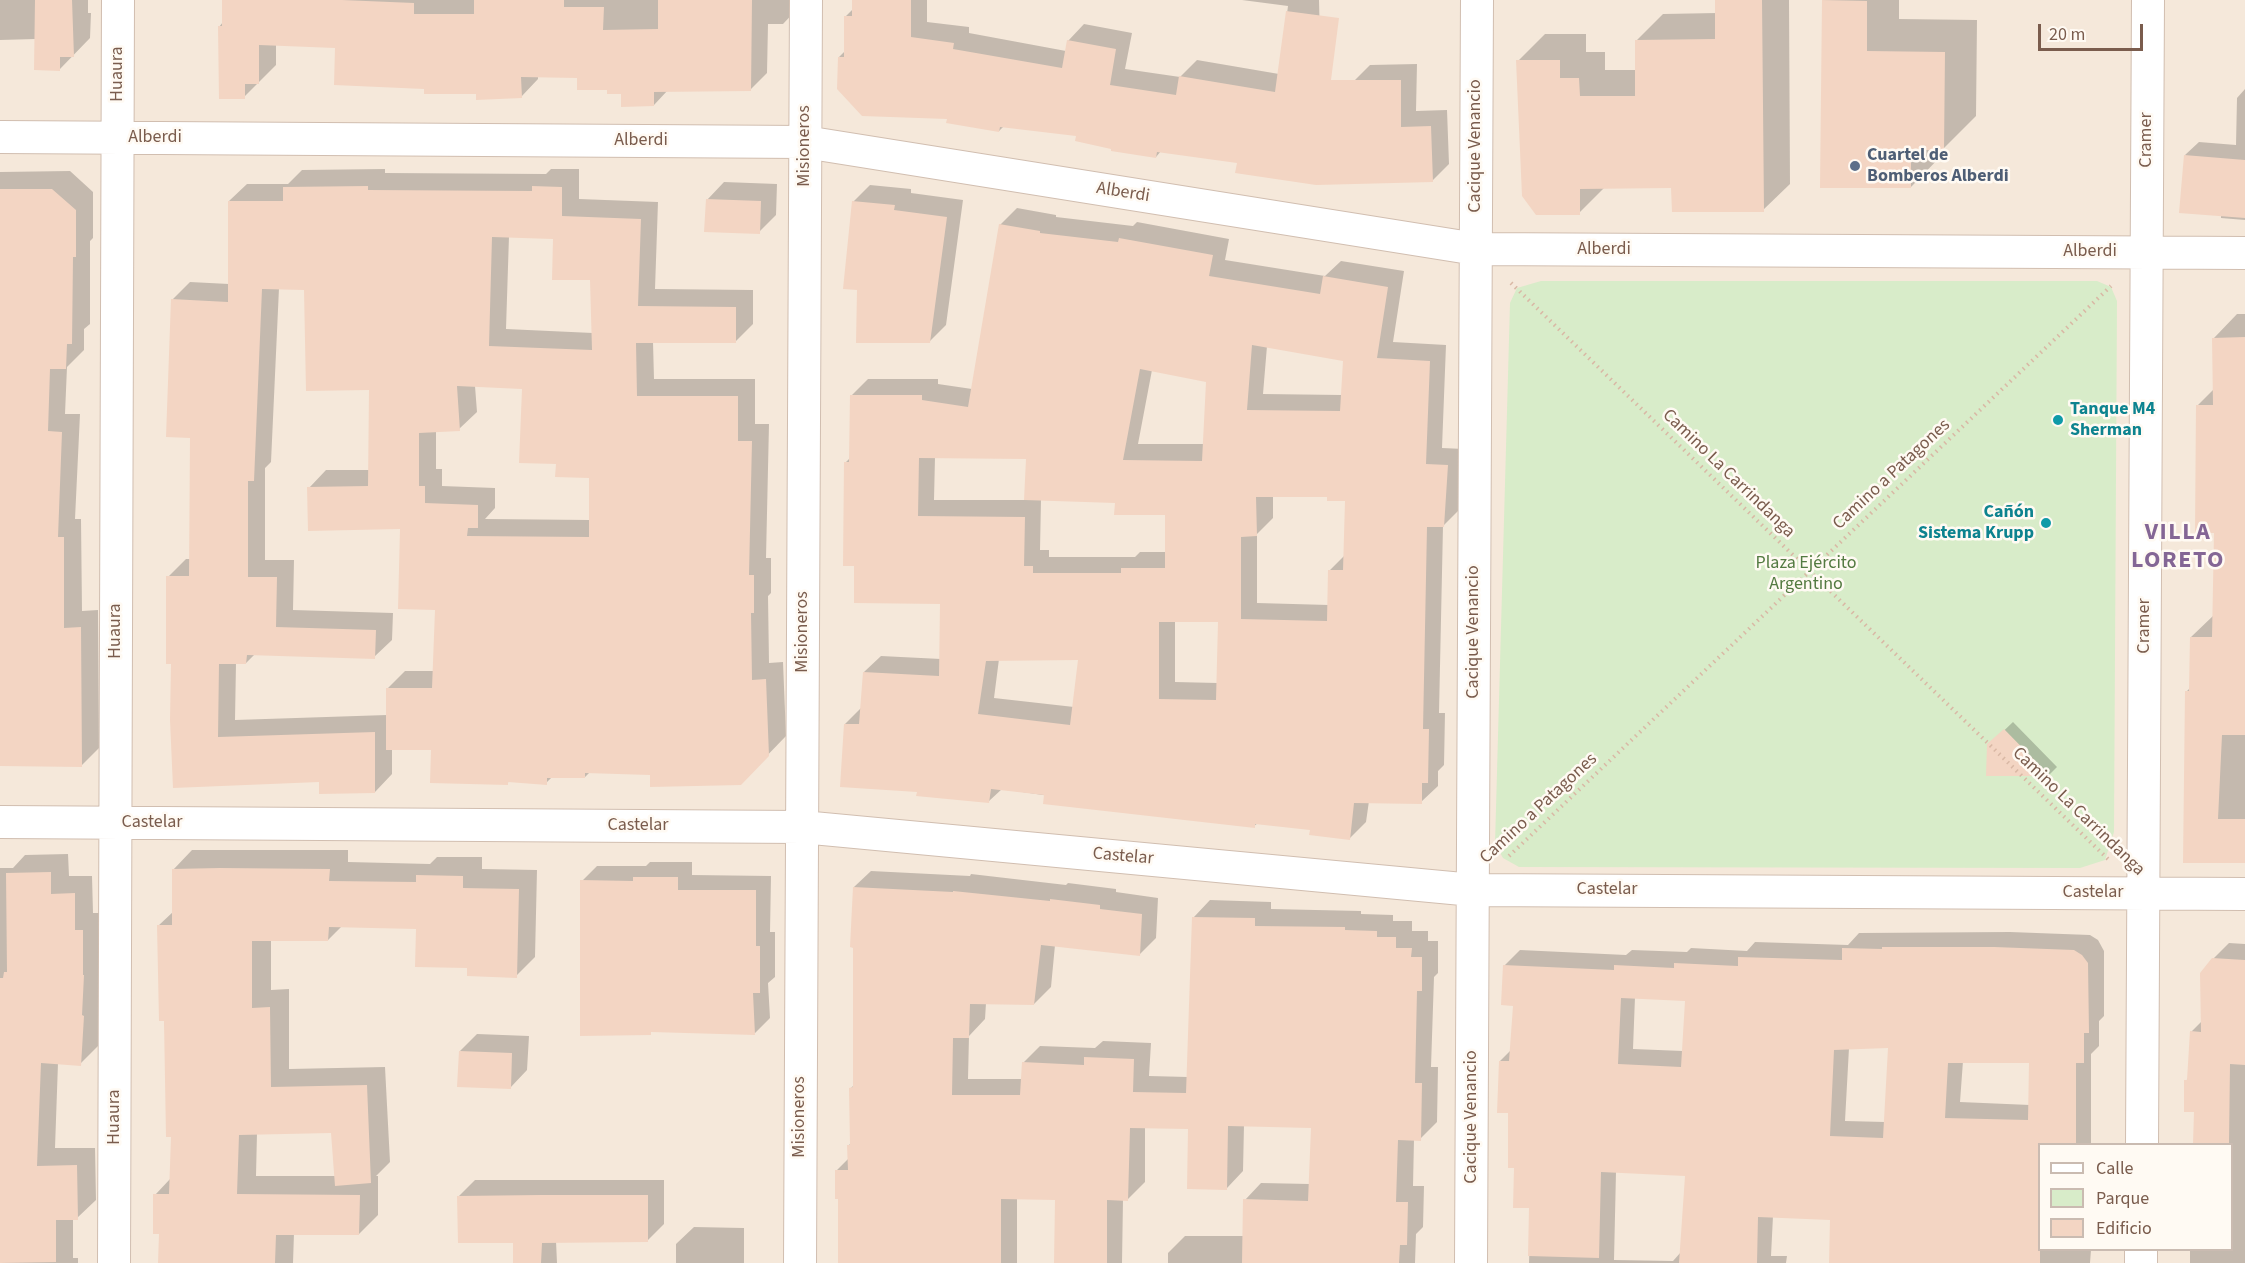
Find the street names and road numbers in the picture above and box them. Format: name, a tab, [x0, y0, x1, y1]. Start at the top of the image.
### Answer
street label: Huaura	[107, 46, 129, 102]
street label: Cacique Venancio	[1465, 79, 1487, 213]
street label: Misioneros	[794, 105, 816, 187]
street label: Cramer	[2136, 112, 2158, 168]
street label: Alberdi	[128, 127, 182, 149]
street label: Alberdi	[614, 130, 668, 152]
street label: Alberdi	[1095, 178, 1151, 208]
street label: Alberdi	[1577, 239, 1631, 261]
street label: Alberdi	[2063, 241, 2117, 263]
street label: Camino La Carrindanga	[1657, 405, 1799, 543]
street label: Camino a Patagones	[1829, 415, 1955, 535]
street label: Cacique Venancio	[1463, 565, 1485, 699]
street label: Misioneros	[792, 591, 814, 673]
street label: Cramer	[2134, 598, 2156, 654]
street label: Huaura	[105, 603, 127, 659]
street label: Camino La Carrindanga	[2007, 743, 2149, 881]
street label: Camino a Patagones	[1476, 749, 1602, 869]
street label: Castelar	[121, 812, 183, 834]
street label: Castelar	[607, 815, 669, 837]
street label: Castelar	[1092, 844, 1154, 870]
street label: Castelar	[1576, 879, 1638, 901]
street label: Castelar	[2062, 882, 2124, 904]
street label: Cacique Venancio	[1461, 1050, 1483, 1184]
street label: Misioneros	[789, 1076, 811, 1158]
street label: Huaura	[104, 1089, 126, 1145]

